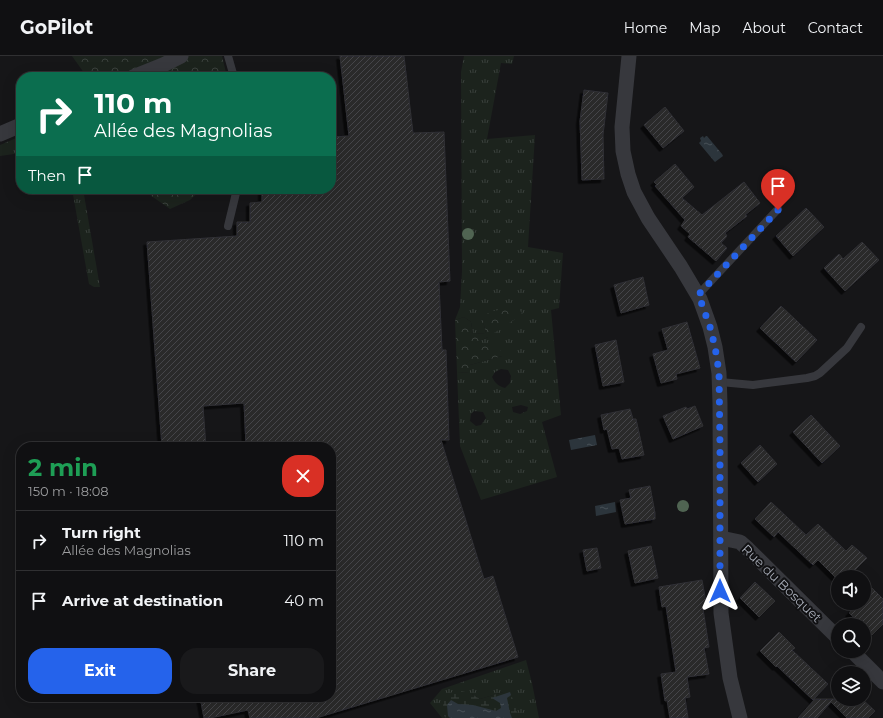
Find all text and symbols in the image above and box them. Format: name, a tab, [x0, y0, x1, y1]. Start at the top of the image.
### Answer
text: GoPilot	[20, 16, 93, 39]
text: Home	[624, 19, 667, 37]
text: Map	[689, 19, 720, 37]
text: About	[742, 19, 786, 37]
text: Contact	[808, 19, 863, 37]
text: 110 m	[94, 86, 172, 120]
icon: right	[28, 88, 80, 140]
text: Allée des Magnolias	[94, 120, 272, 142]
icon: arrive	[74, 164, 96, 186]
text: Then	[28, 166, 66, 185]
pin	[761, 169, 795, 210]
icon: arrive	[767, 175, 789, 197]
text: 2 min	[28, 453, 98, 482]
button: close	[282, 455, 324, 497]
text: 150 m · 18:08	[28, 483, 109, 499]
text: Turn right	[62, 523, 141, 542]
icon: right	[28, 530, 50, 552]
text: 110 m	[283, 531, 324, 550]
street label: Rue du Bosquet	[739, 541, 825, 625]
text: Allée des Magnolias	[62, 542, 191, 558]
position arrow	[699, 570, 741, 612]
map controls	[831, 570, 871, 706]
button: sound	[831, 570, 871, 610]
icon: arrive	[28, 590, 50, 612]
text: Arrive at destination	[62, 591, 223, 610]
text: 40 m	[284, 591, 324, 610]
button: search	[831, 618, 871, 658]
button: Exit	[28, 648, 172, 694]
button: Share	[180, 648, 324, 694]
button: layers	[831, 666, 871, 706]

